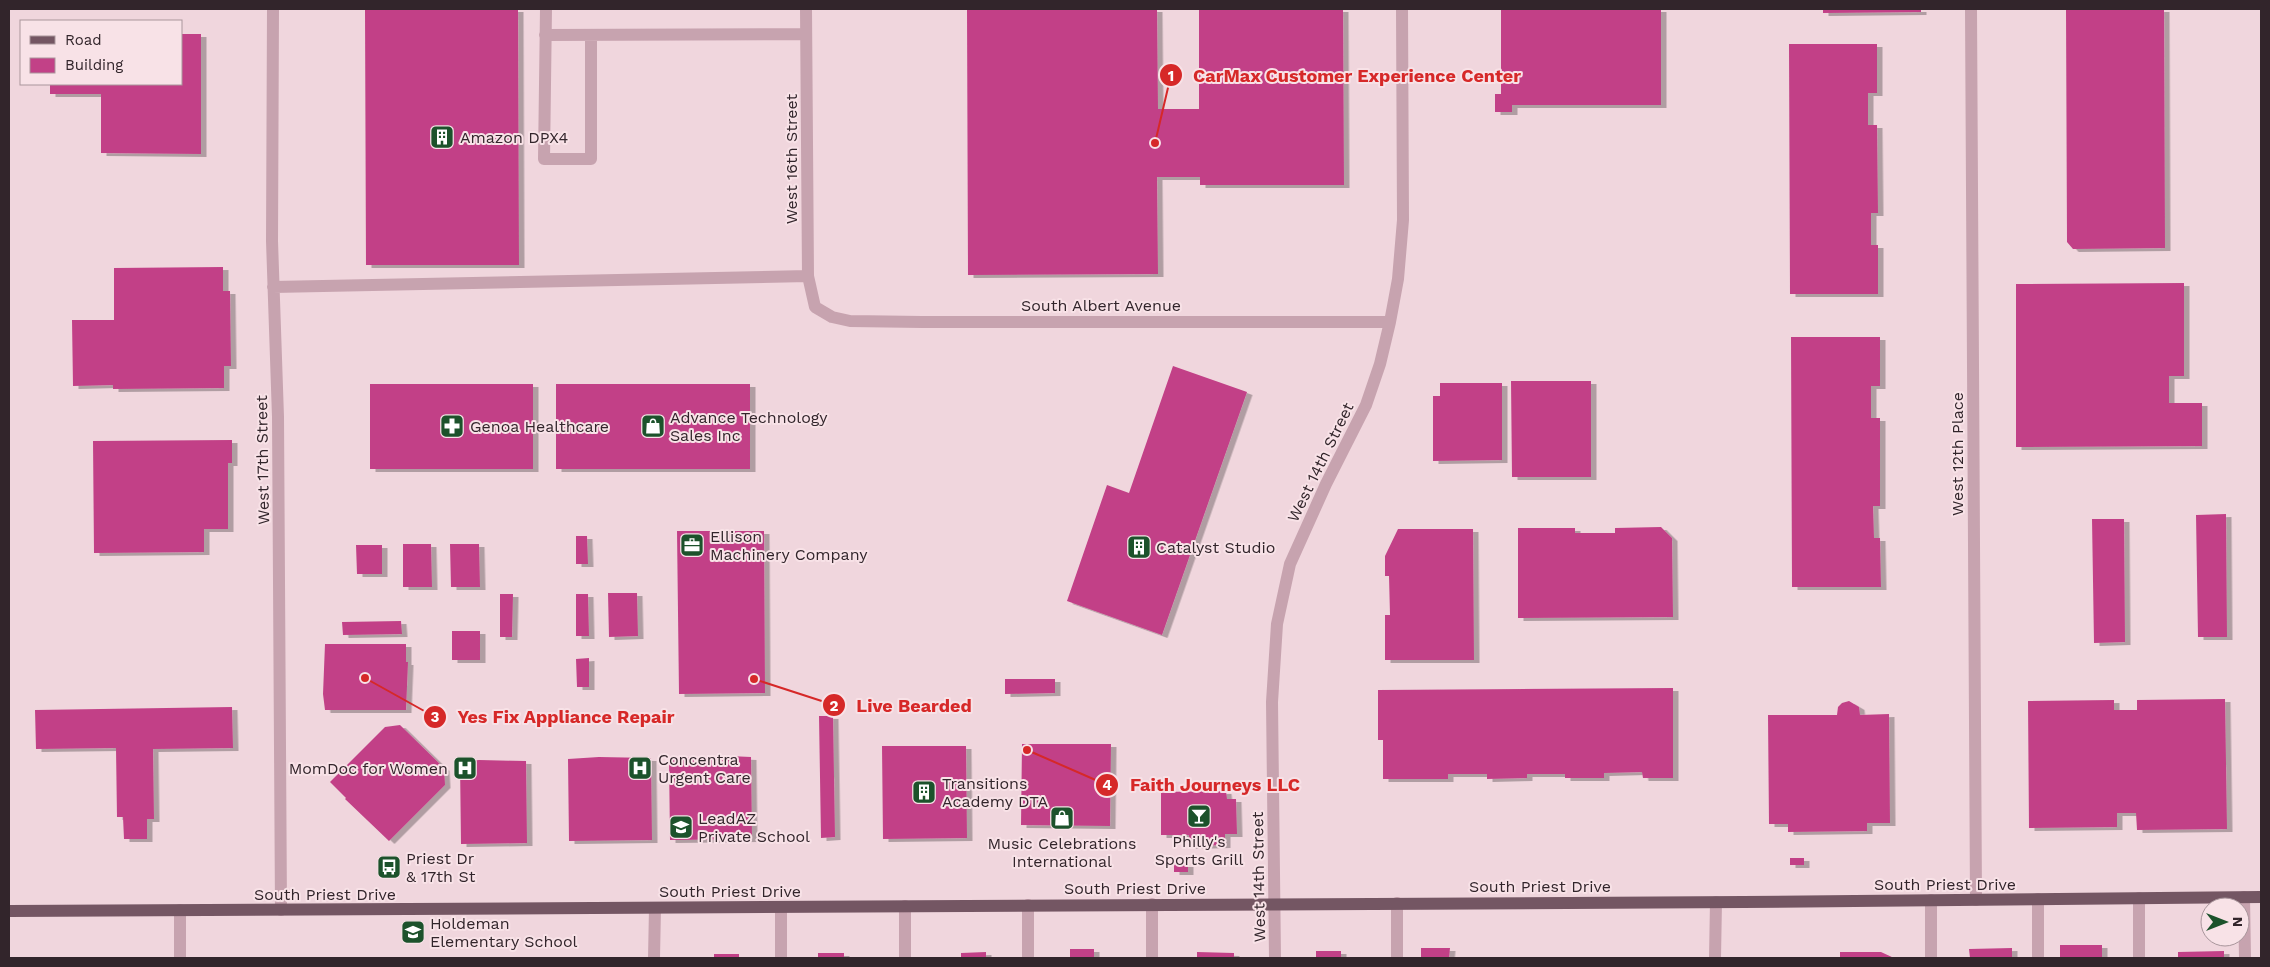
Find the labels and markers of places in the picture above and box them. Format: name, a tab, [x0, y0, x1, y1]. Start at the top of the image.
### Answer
callout: CarMax Customer Experience Center	[1158, 59, 1532, 92]
building icon: Amazon DPX4	[429, 124, 455, 150]
place label: Amazon DPX4	[460, 128, 569, 147]
place label: Advance Technology Sales Inc	[670, 408, 828, 445]
pharmacy icon: Genoa Healthcare	[439, 413, 465, 439]
shop icon: Advance Technology Sales Inc	[640, 413, 666, 439]
place label: Genoa Healthcare	[470, 417, 609, 436]
place label: Ellison Machinery Company	[710, 527, 868, 564]
office icon: Ellison Machinery Company	[679, 532, 705, 558]
building icon: Catalyst Studio	[1126, 534, 1152, 560]
place label: Catalyst Studio	[1156, 538, 1275, 557]
callout: Live Bearded	[821, 689, 981, 722]
callout: Yes Fix Appliance Repair	[422, 701, 685, 734]
place label: Concentra Urgent Care	[658, 750, 751, 787]
hospital icon: MomDoc for Women	[452, 755, 478, 781]
hospital icon: Concentra Urgent Care	[627, 755, 653, 781]
place label: MomDoc for Women	[289, 759, 448, 778]
callout: Faith Journeys LLC	[1095, 768, 1310, 801]
place label: Transitions Academy DTA	[942, 774, 1048, 811]
building icon: Transitions Academy DTA	[911, 779, 937, 805]
bar icon: Philly's Sports Grill	[1186, 803, 1212, 829]
shop icon: Music Celebrations International	[1049, 805, 1075, 831]
place label: LeadAZ Private School	[698, 809, 810, 846]
school or university icon: LeadAZ Private School	[668, 814, 694, 840]
place label: Philly's Sports Grill	[1155, 832, 1243, 869]
place label: Music Celebrations International	[988, 834, 1136, 871]
place label: Priest Dr & 17th St	[406, 849, 476, 886]
bus stop icon: Priest Dr & 17th St	[376, 854, 402, 880]
place label: Holdeman Elementary School	[430, 914, 578, 951]
school or university icon: Holdeman Elementary School	[400, 919, 426, 945]

